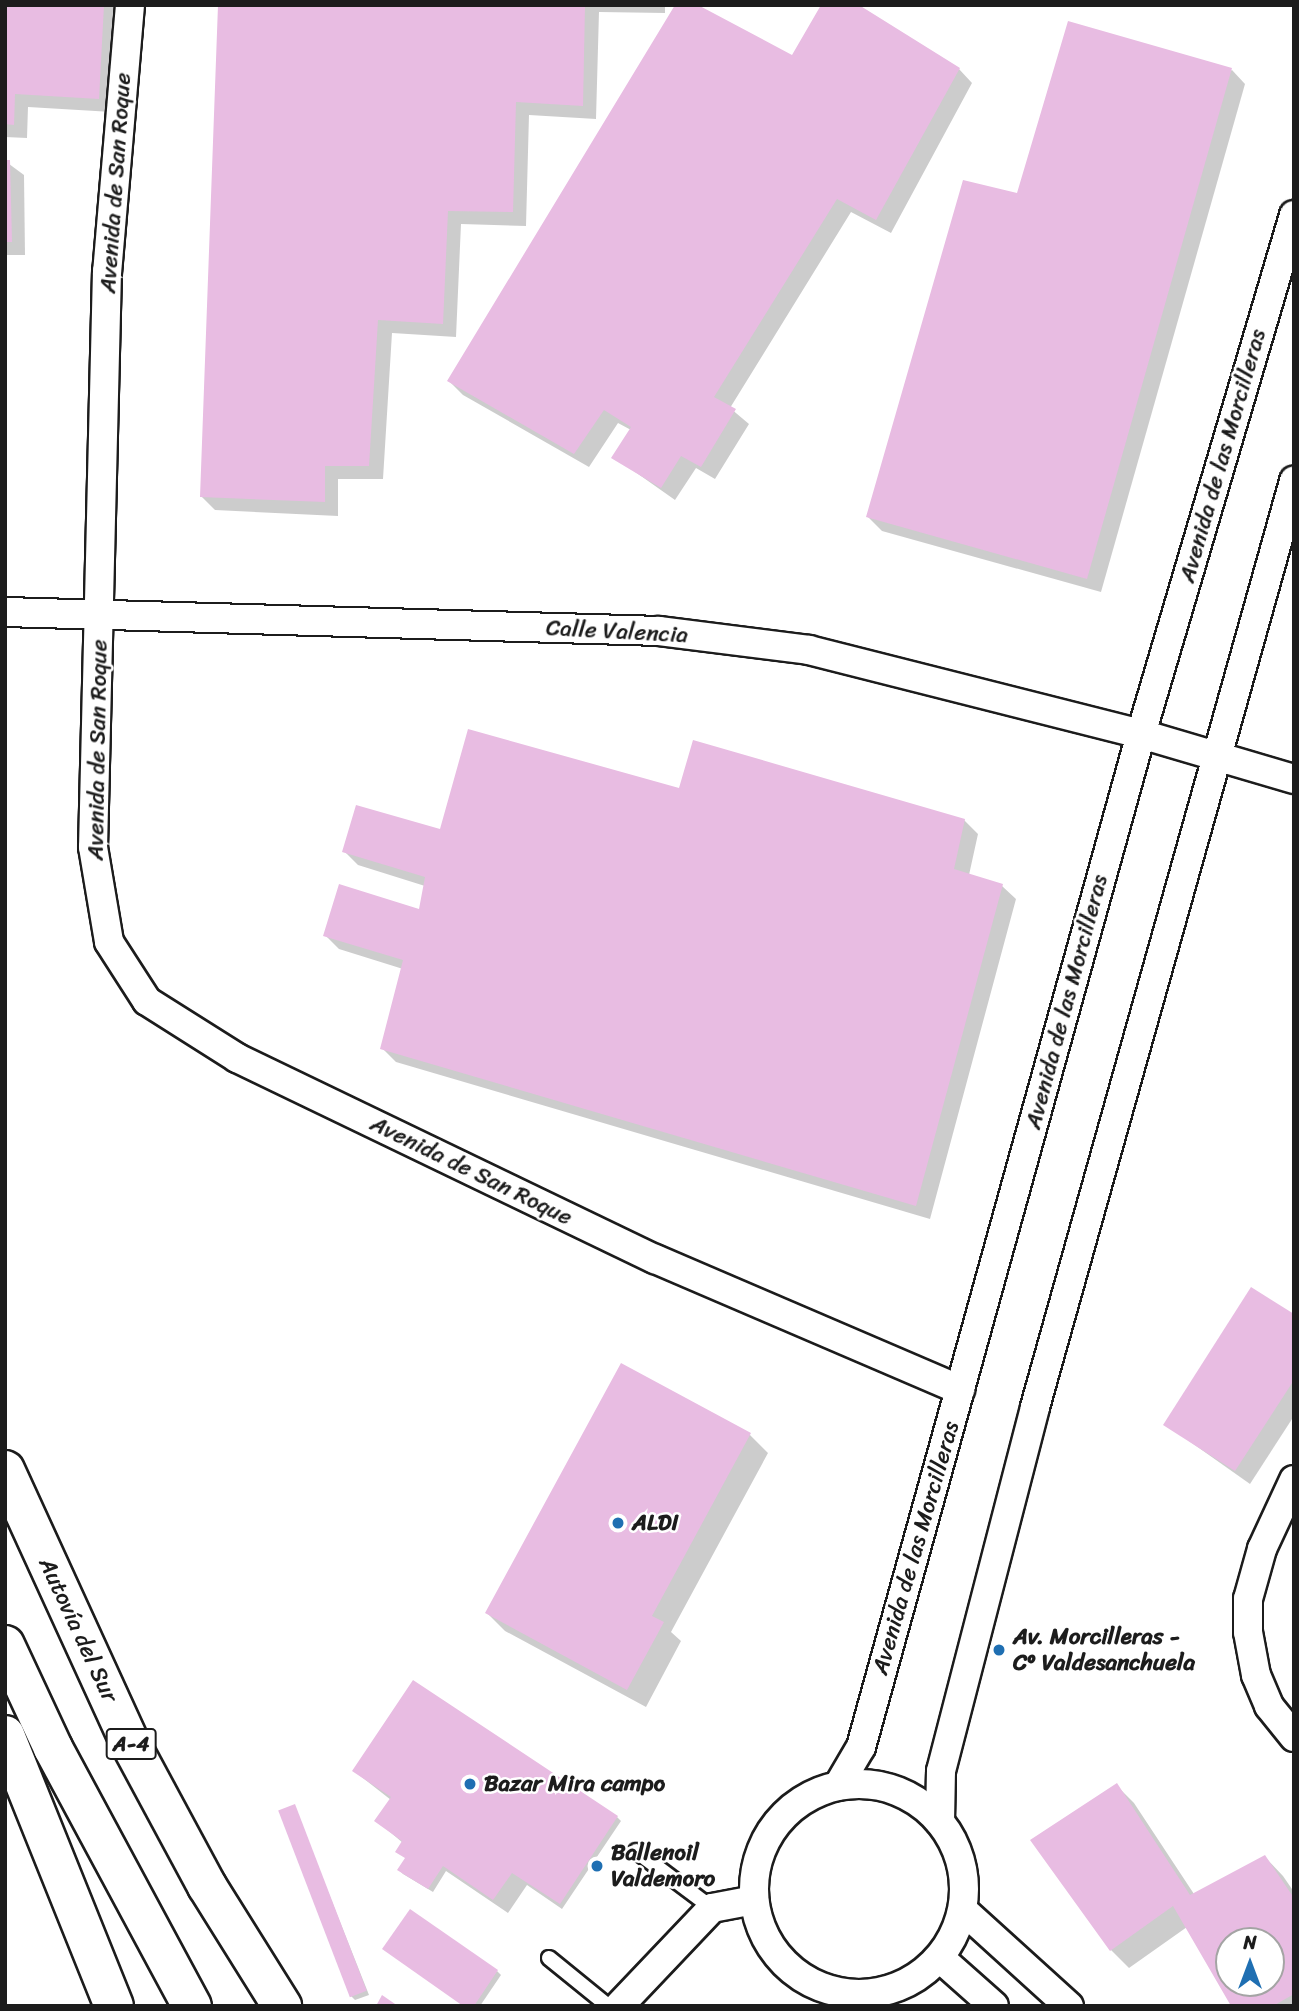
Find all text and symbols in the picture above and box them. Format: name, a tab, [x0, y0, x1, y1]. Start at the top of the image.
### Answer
street label: Avenida de San Roque	[95, 72, 137, 294]
street label: Avenida de las Morcilleras	[1174, 326, 1272, 586]
street label: Calle Valencia	[546, 615, 688, 649]
street label: Avenida de San Roque	[82, 640, 114, 860]
street label: Avenida de las Morcilleras	[1020, 871, 1114, 1133]
street label: Avenida de San Roque	[366, 1110, 576, 1232]
street label: Avenida de las Morcilleras	[867, 1418, 965, 1678]
place label: ALDI	[632, 1509, 679, 1537]
marker: ALDI	[610, 1515, 626, 1531]
street label: Autovía del Sur	[32, 1553, 124, 1707]
place label: Av. Morcilleras - Cº Valdesanchuela	[1013, 1623, 1195, 1677]
marker: Av. Morcilleras - Cº Valdesanchuela	[991, 1642, 1007, 1658]
road number: A-4	[105, 1726, 157, 1762]
place label: Bazar Mira campo	[484, 1770, 665, 1798]
marker: Bazar Mira campo	[462, 1776, 478, 1792]
place label: Ballenoil Valdemoro	[611, 1839, 715, 1893]
marker: Ballenoil Valdemoro	[589, 1858, 605, 1874]
text: N	[1243, 1926, 1257, 1959]
north arrow	[1215, 1927, 1285, 1997]

